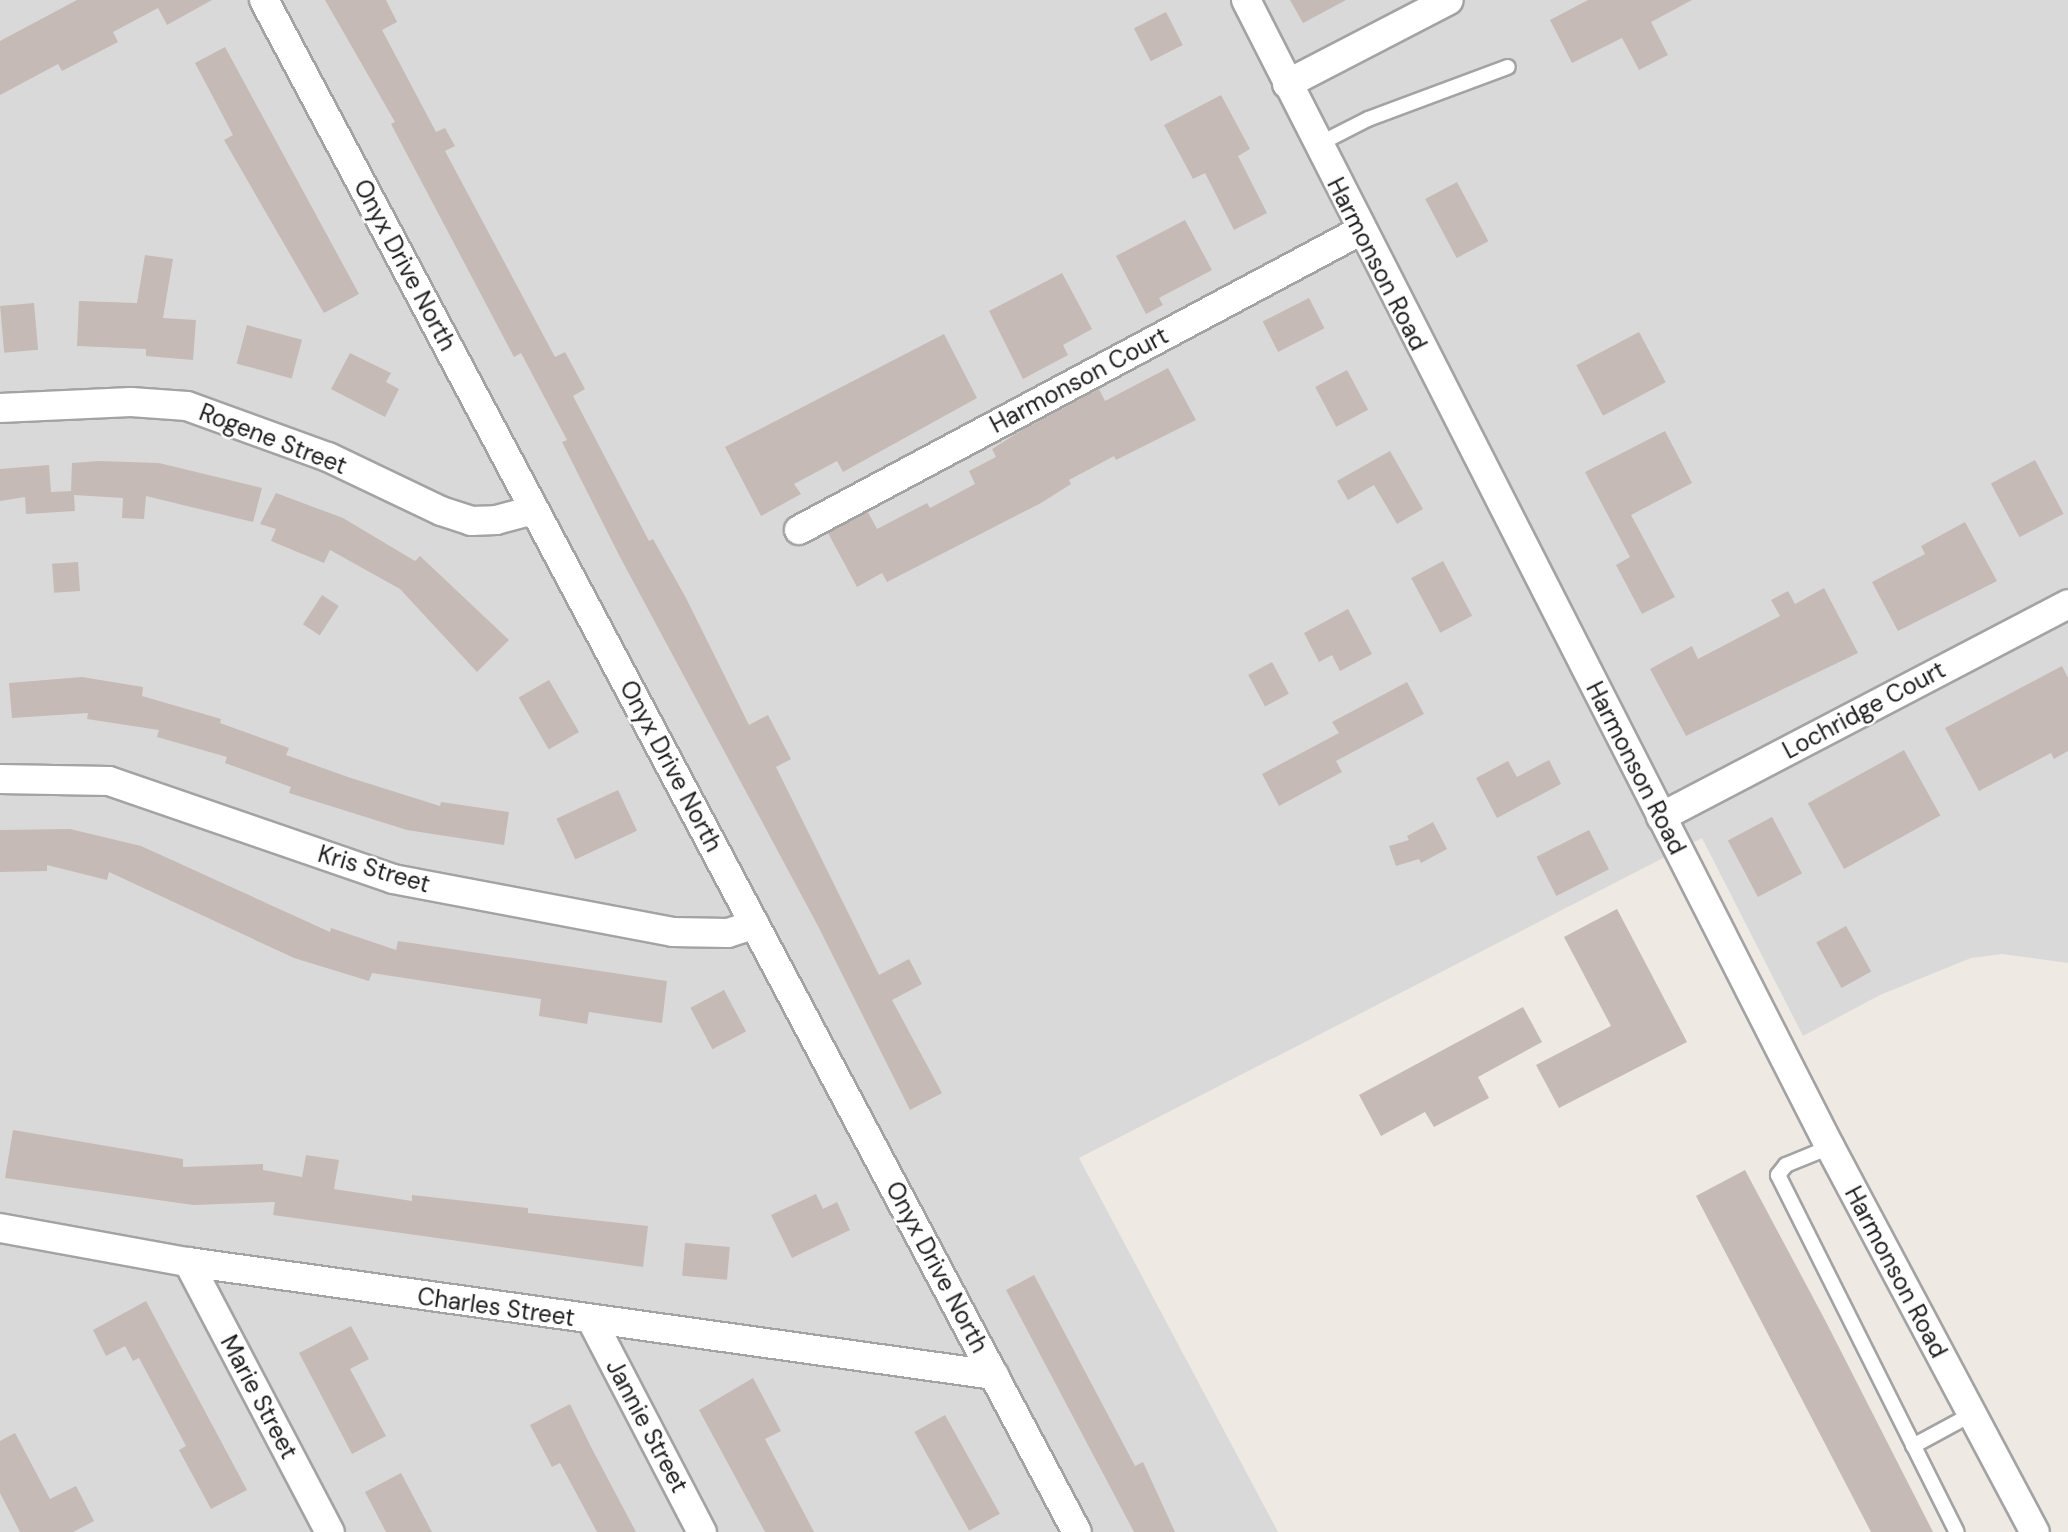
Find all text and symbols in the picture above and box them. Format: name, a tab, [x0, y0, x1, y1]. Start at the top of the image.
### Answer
street label: Harmonson Road	[1321, 173, 1433, 355]
street label: Onyx Drive North	[348, 174, 462, 356]
street label: Harmonson Court	[985, 321, 1173, 439]
street label: Rogene Street	[195, 398, 351, 480]
street label: Lochridge Court	[1778, 655, 1950, 765]
street label: Onyx Drive North	[614, 675, 728, 857]
street label: Harmonson Road	[1580, 677, 1692, 859]
street label: Kris Street	[315, 839, 433, 899]
street label: Onyx Drive North	[880, 1176, 994, 1358]
street label: Harmonson Road	[1839, 1181, 1953, 1363]
street label: Charles Street	[416, 1282, 576, 1332]
street label: Marie Street	[214, 1330, 304, 1464]
street label: Jannie Street	[600, 1355, 694, 1497]

